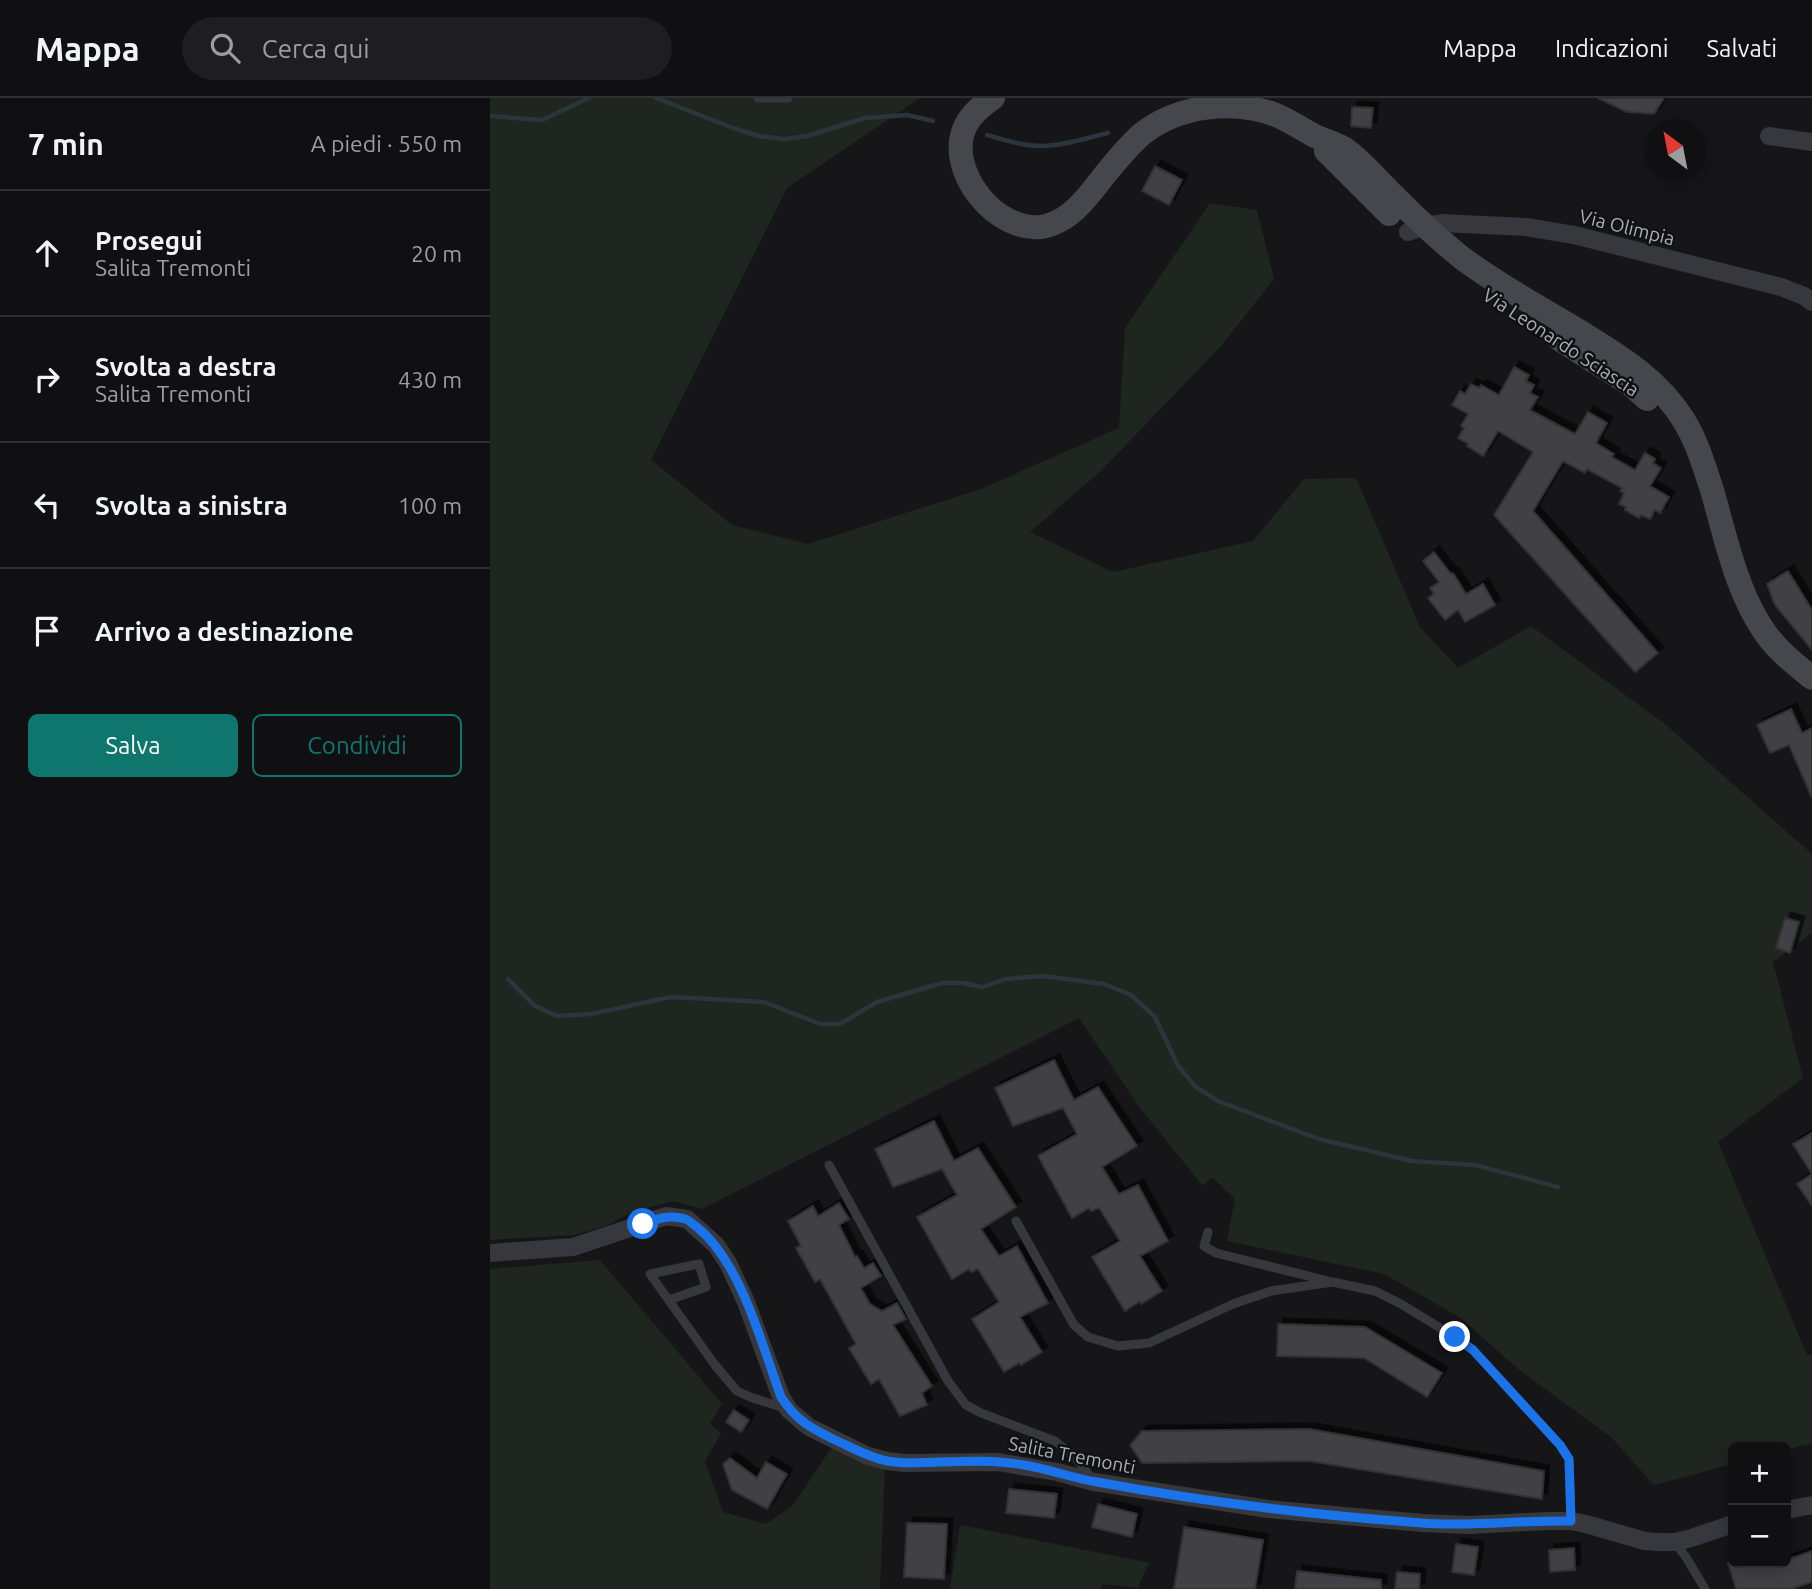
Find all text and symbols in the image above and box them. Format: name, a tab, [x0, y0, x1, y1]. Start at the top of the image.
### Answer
search box	[182, 17, 672, 80]
icon: search	[206, 29, 244, 67]
text: Mappa	[35, 30, 140, 67]
text: Cerca qui	[262, 34, 370, 63]
text: Mappa	[1443, 35, 1517, 62]
text: Indicazioni	[1555, 35, 1669, 62]
text: Salvati	[1707, 35, 1777, 62]
north arrow	[1644, 119, 1707, 182]
text: 7 min	[28, 127, 104, 161]
text: A piedi · 550 m	[311, 131, 462, 156]
street label: Via Olimpia	[1577, 205, 1677, 249]
text: Prosegui	[95, 226, 203, 255]
icon: ahead	[28, 234, 66, 272]
text: 20 m	[411, 241, 462, 266]
text: Salita Tremonti	[95, 255, 251, 280]
street label: Via Leonardo Sciascia	[1479, 283, 1643, 401]
text: Svolta a destra	[95, 352, 277, 381]
icon: right	[28, 360, 66, 398]
text: 430 m	[398, 367, 462, 392]
text: Salita Tremonti	[95, 381, 251, 406]
icon: left	[28, 486, 66, 524]
text: Svolta a sinistra	[95, 491, 288, 520]
text: 100 m	[398, 493, 462, 518]
icon: arrive	[28, 612, 66, 650]
text: Arrivo a destinazione	[95, 617, 354, 646]
button: Salva	[28, 714, 238, 777]
button: Condividi	[252, 714, 462, 777]
route start	[627, 1208, 658, 1239]
route end	[1439, 1321, 1470, 1352]
street label: Salita Tremonti	[1007, 1432, 1137, 1478]
map controls	[1728, 1442, 1791, 1568]
button: +	[1728, 1442, 1791, 1505]
button: −	[1728, 1505, 1791, 1568]

